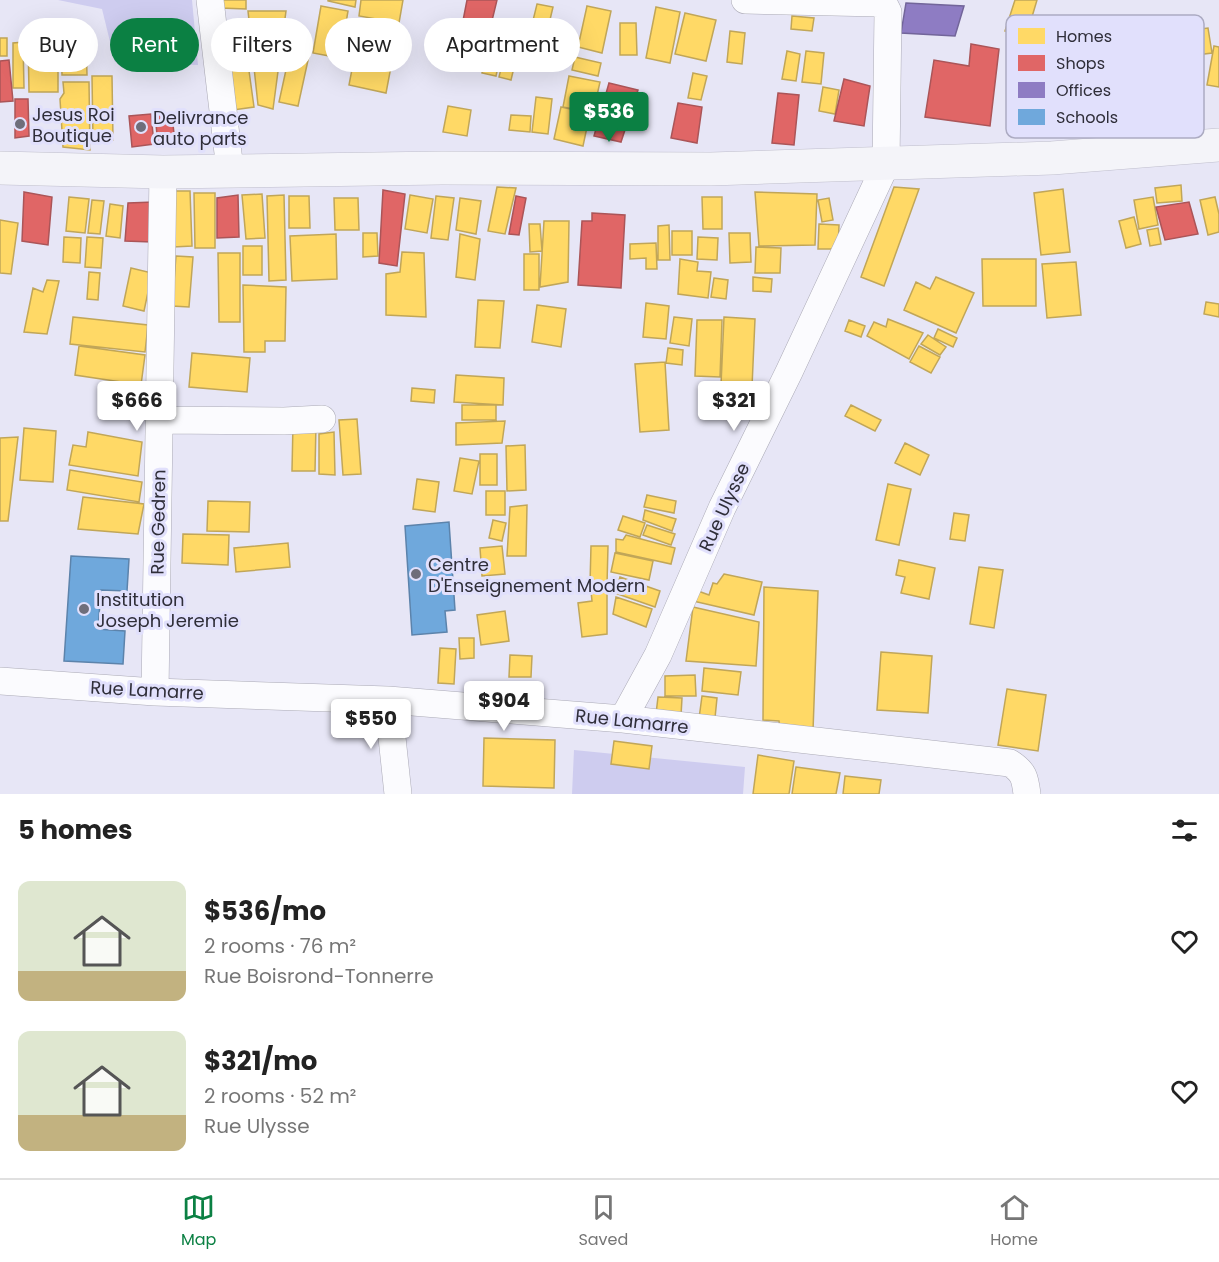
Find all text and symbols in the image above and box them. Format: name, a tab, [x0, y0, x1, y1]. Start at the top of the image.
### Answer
legend	[1006, 15, 1204, 138]
chip: Buy	[18, 18, 98, 72]
chip: Rent	[110, 18, 199, 72]
chip: Filters	[211, 18, 313, 72]
chip: New	[325, 18, 412, 72]
chip: Apartment	[424, 18, 580, 72]
text: Homes	[1056, 25, 1112, 48]
text: Shops	[1056, 52, 1105, 75]
text: Offices	[1056, 79, 1111, 102]
pin: $536	[573, 92, 645, 143]
text: $536	[584, 97, 635, 125]
place label: Jesus Roi Boutique	[32, 102, 115, 148]
place label: Delivrance auto parts	[153, 105, 248, 151]
text: Schools	[1056, 106, 1118, 129]
marker: Jesus Roi Boutique	[13, 117, 27, 131]
marker: Delivrance auto parts	[134, 120, 148, 134]
pin: $666	[101, 381, 173, 432]
pin: $321	[698, 381, 770, 432]
text: $666	[111, 386, 163, 414]
text: $321	[712, 386, 756, 414]
street label: Rue Ulysse	[693, 459, 755, 555]
street label: Rue Gedren	[145, 469, 171, 575]
place label: Centre D'Enseignement Modern	[428, 552, 645, 598]
marker: Centre D'Enseignement Modern	[409, 567, 423, 581]
place label: Institution Joseph Jeremie	[96, 587, 239, 633]
marker: Institution Joseph Jeremie	[77, 602, 91, 616]
street label: Rue Lamarre	[90, 675, 204, 705]
pin: $904	[468, 681, 540, 732]
text: $904	[478, 686, 530, 714]
pin: $550	[335, 699, 407, 750]
street label: Rue Lamarre	[574, 703, 690, 739]
text: $550	[345, 704, 397, 732]
text: 5 homes	[18, 812, 133, 848]
icon: filters	[1168, 814, 1201, 847]
text: $536/mo	[204, 893, 326, 929]
icon: home	[66, 905, 138, 977]
icon: heart	[1168, 925, 1201, 958]
text: 2 rooms · 76 m²	[204, 932, 356, 960]
text: Rue Boisrond-Tonnerre	[204, 962, 434, 990]
text: $321/mo	[204, 1043, 317, 1079]
icon: home	[66, 1055, 138, 1127]
icon: heart	[1168, 1075, 1201, 1108]
text: 2 rooms · 52 m²	[204, 1082, 356, 1110]
text: Rue Ulysse	[204, 1112, 310, 1140]
tab: Map	[181, 1191, 216, 1252]
tab: Saved	[578, 1191, 628, 1252]
tab: Home	[990, 1191, 1038, 1252]

